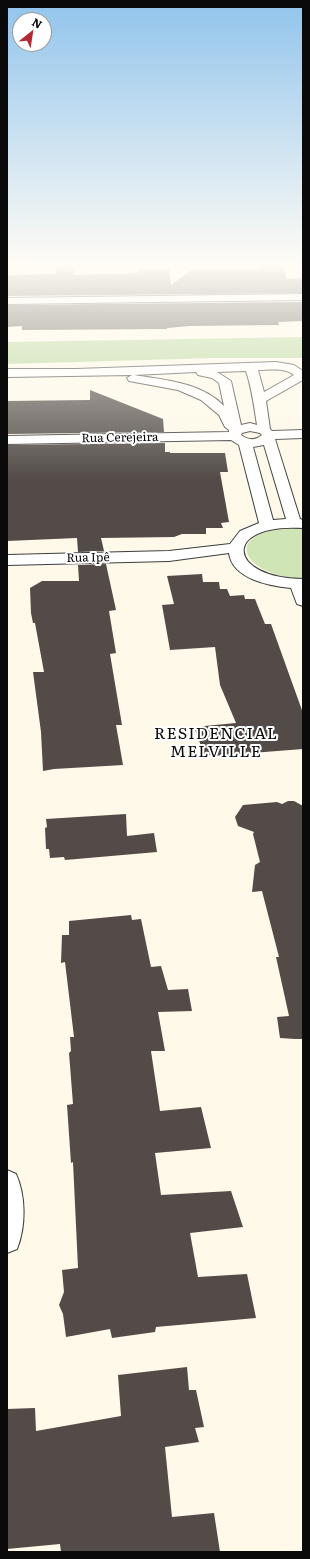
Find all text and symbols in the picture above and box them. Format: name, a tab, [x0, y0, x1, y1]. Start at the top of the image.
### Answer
north arrow	[12, 12, 52, 52]
text: N	[29, 13, 45, 32]
street label: Rua Cerejeira	[81, 430, 159, 446]
street label: Rua Ipê	[66, 550, 110, 566]
district label: RESIDENCIAL MELVILLE	[154, 724, 278, 762]

